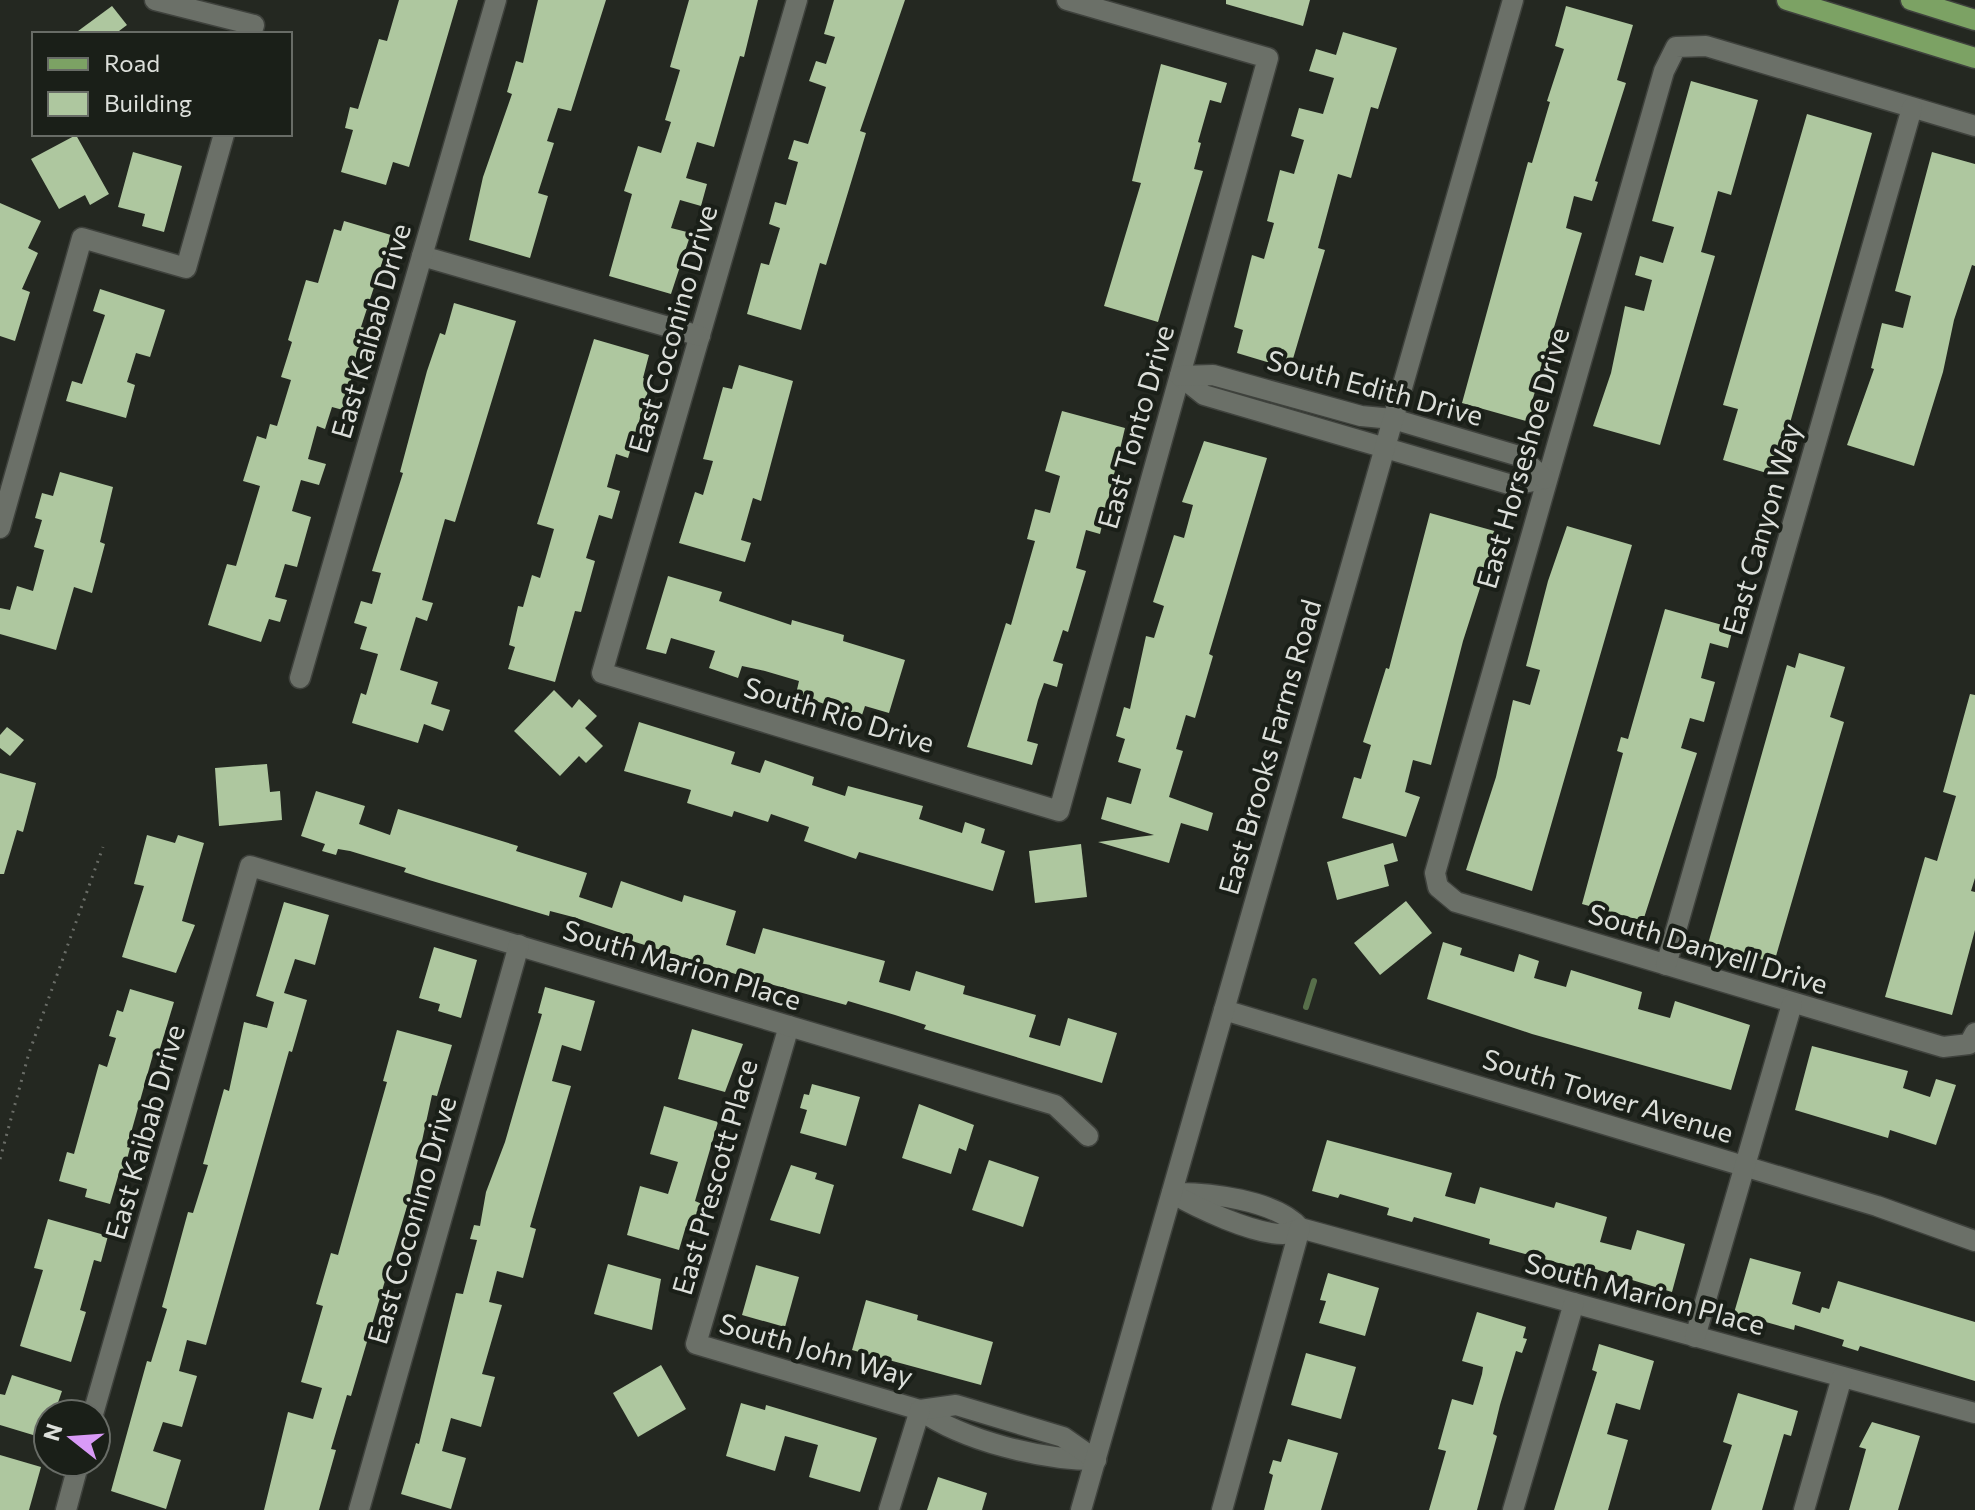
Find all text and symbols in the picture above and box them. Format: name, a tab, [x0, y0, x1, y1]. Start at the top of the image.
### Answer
legend	[32, 32, 292, 136]
text: Road	[104, 48, 160, 77]
text: Building	[104, 88, 192, 117]
street label: East Coconino Drive	[620, 201, 724, 457]
street label: East Kaibab Drive	[323, 219, 417, 442]
street label: East Tonto Drive	[1090, 321, 1180, 533]
street label: East Horseshoe Drive	[1468, 323, 1576, 592]
street label: South Edith Drive	[1264, 342, 1487, 432]
street label: East Canyon Way	[1715, 419, 1807, 638]
street label: East Brooks Farms Road	[1211, 595, 1327, 898]
street label: South Rio Drive	[740, 669, 939, 759]
street label: South Danyell Drive	[1584, 895, 1832, 1001]
street label: South Marion Place	[559, 912, 806, 1016]
street label: East Kaibab Drive	[97, 1020, 191, 1243]
street label: South Tower Avenue	[1479, 1041, 1738, 1149]
street label: East Prescott Place	[664, 1055, 764, 1298]
street label: East Coconino Drive	[359, 1092, 463, 1348]
street label: South Marion Place	[1521, 1245, 1769, 1341]
street label: South John Way	[716, 1305, 917, 1393]
north arrow	[32, 1398, 112, 1478]
text: N	[37, 1420, 68, 1444]

